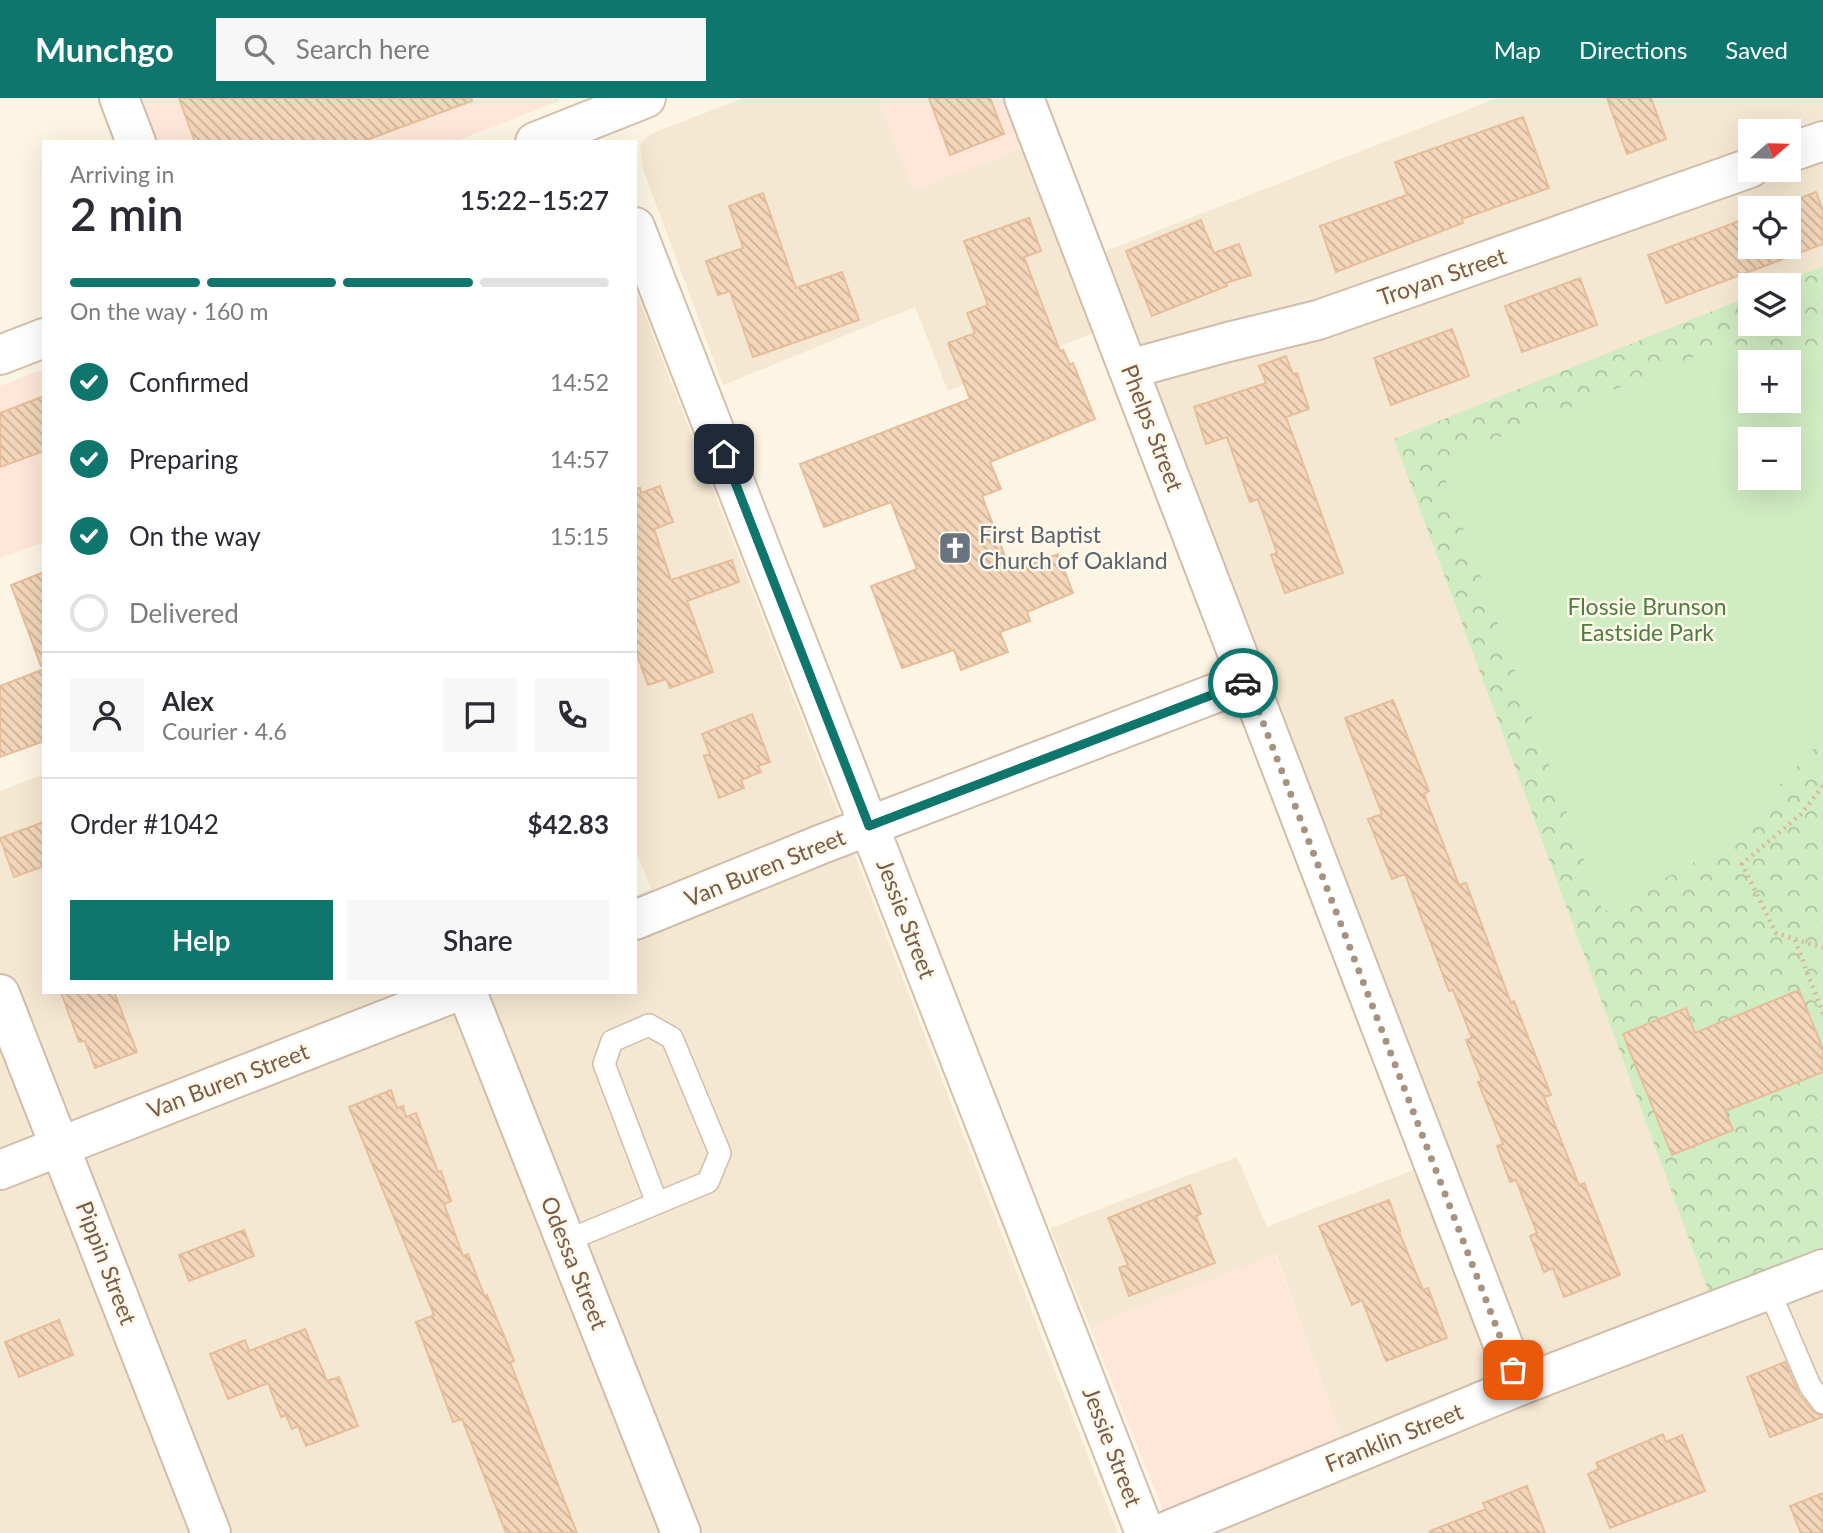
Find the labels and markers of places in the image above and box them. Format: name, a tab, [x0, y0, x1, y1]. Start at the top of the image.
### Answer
pin	[694, 424, 754, 484]
place label: First Baptist Church of Oakland	[979, 520, 1168, 574]
church icon: First Baptist Church of Oakland	[936, 529, 974, 567]
pin	[1483, 1340, 1543, 1400]

